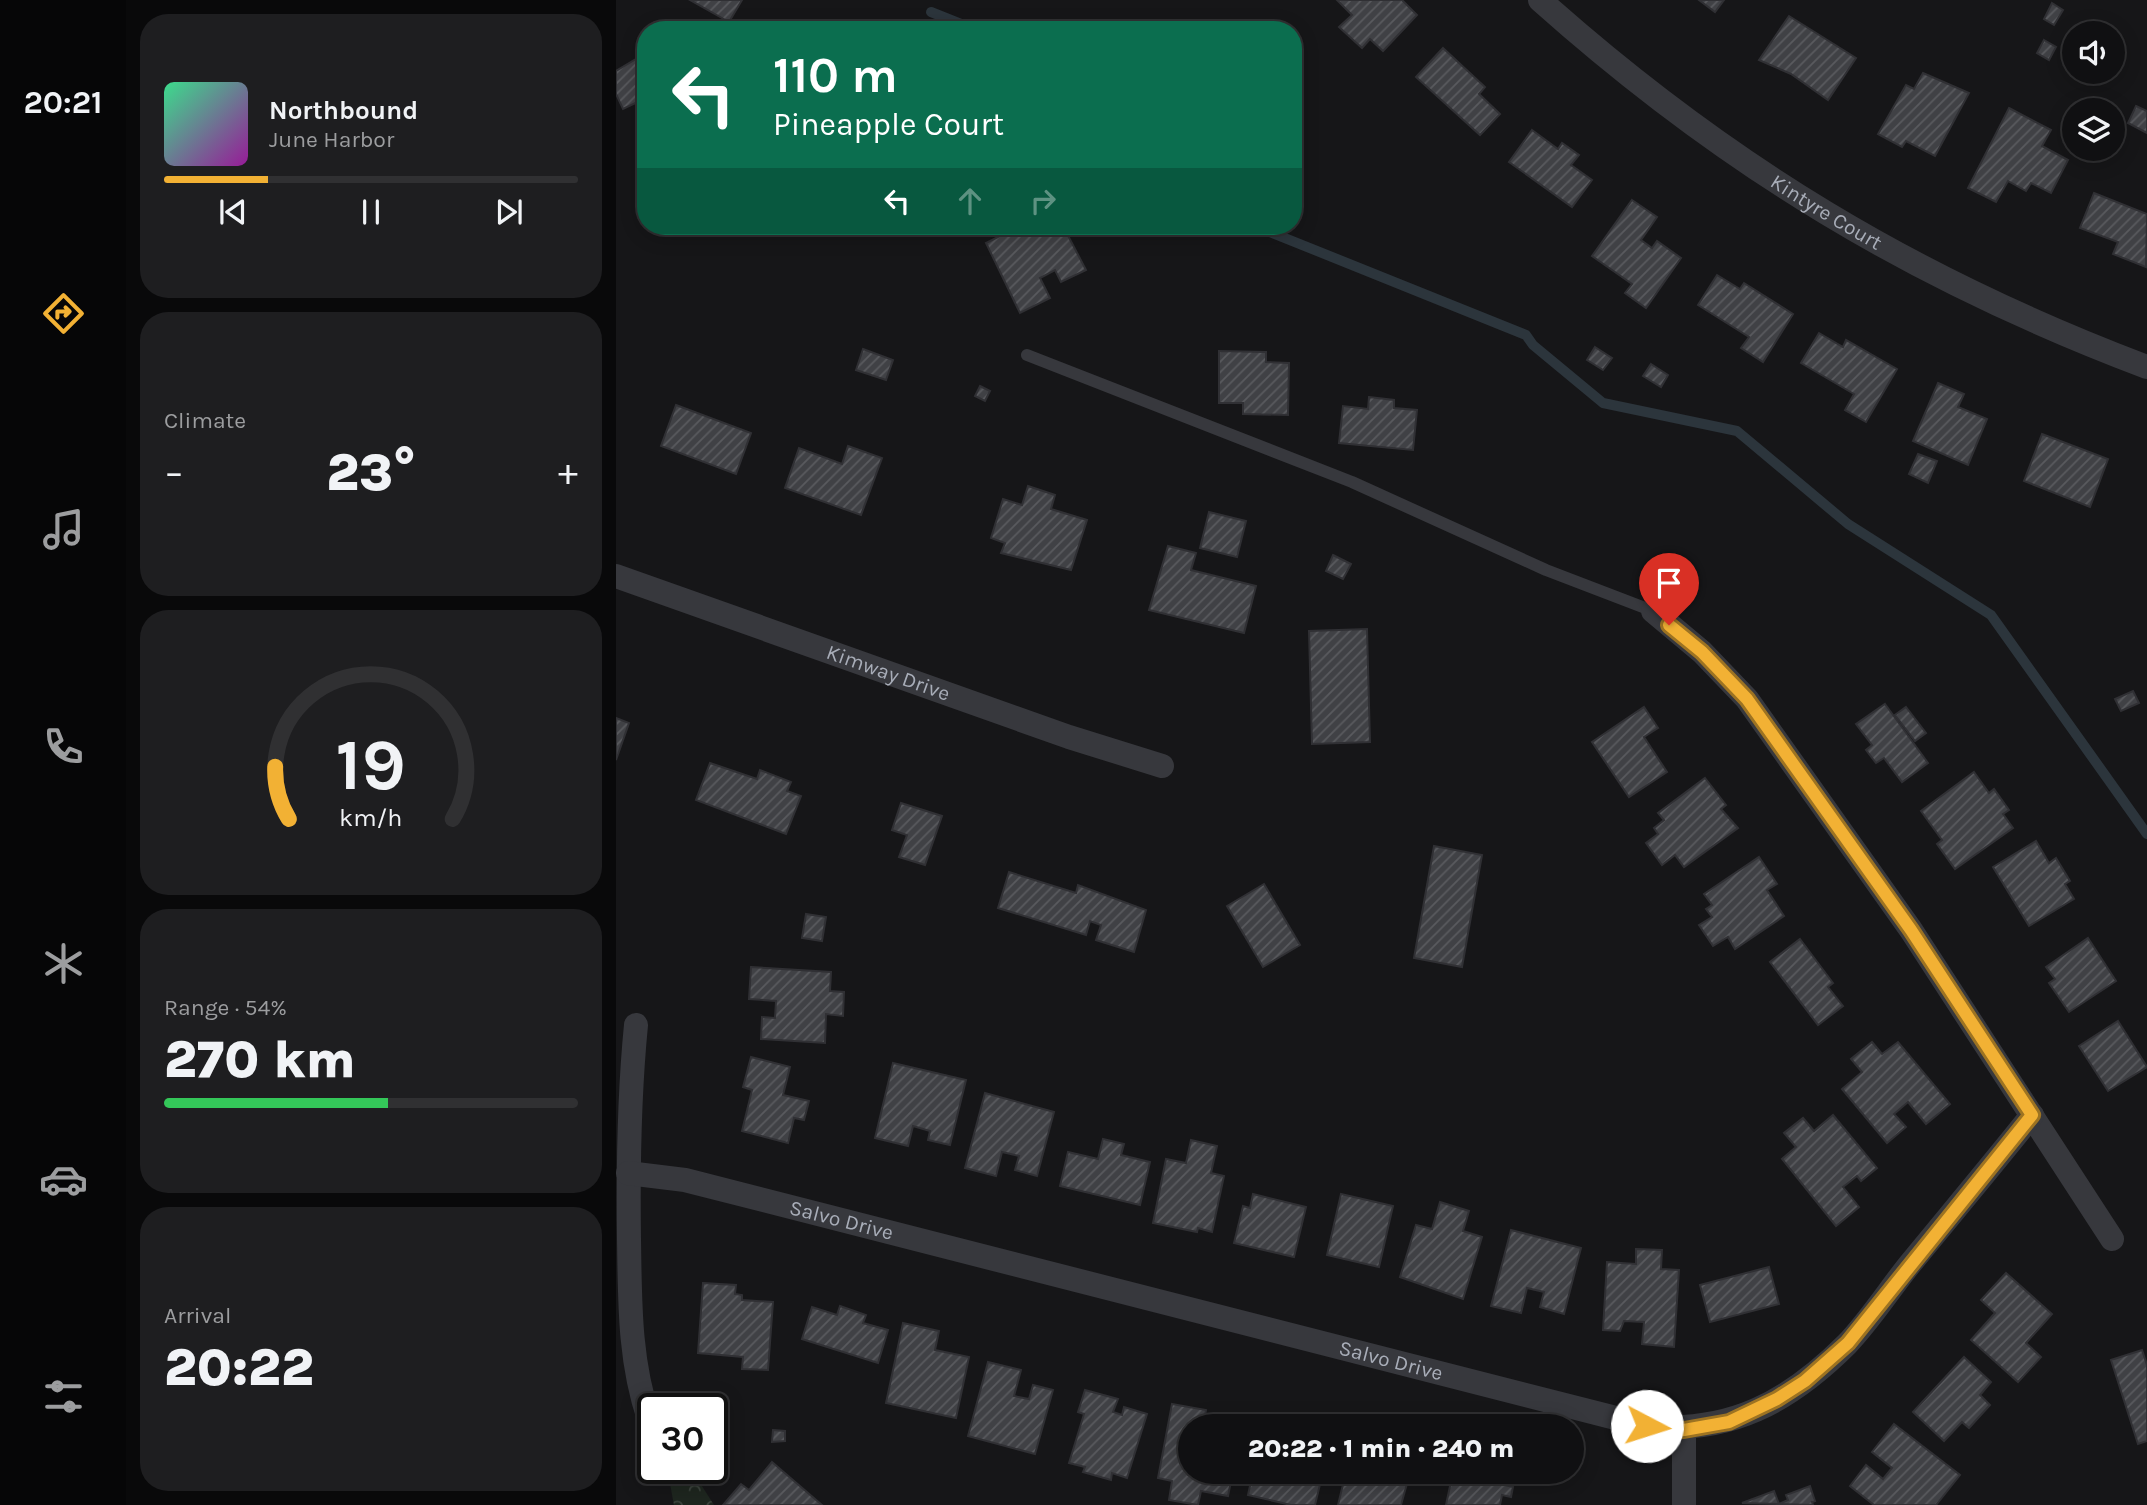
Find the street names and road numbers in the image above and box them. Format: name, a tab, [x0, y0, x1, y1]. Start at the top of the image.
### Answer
street label: Kintyre Court	[1766, 169, 1886, 255]
street label: Kimway Drive	[823, 640, 953, 706]
street label: Salvo Drive	[787, 1195, 896, 1245]
street label: Salvo Drive	[1336, 1336, 1445, 1385]

